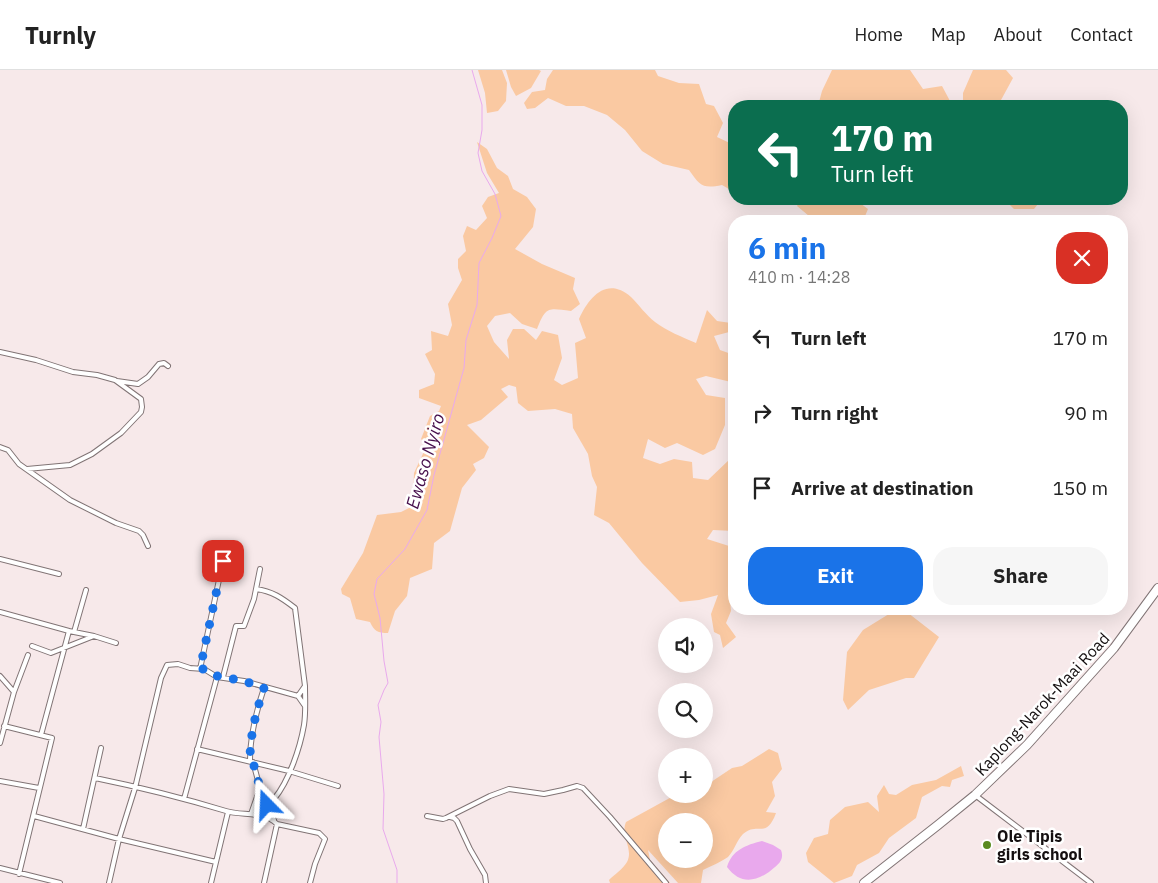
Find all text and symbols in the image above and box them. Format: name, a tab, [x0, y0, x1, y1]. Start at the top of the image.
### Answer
text: Turnly	[25, 19, 96, 51]
text: Home	[855, 23, 903, 46]
text: Map	[931, 23, 966, 46]
text: About	[994, 23, 1042, 46]
text: Contact	[1070, 23, 1133, 46]
text: 170 m	[831, 115, 934, 161]
icon: left	[748, 120, 813, 185]
text: Turn left	[831, 159, 914, 188]
text: 6 min	[748, 228, 826, 267]
button: close	[1056, 232, 1108, 284]
text: 410 m · 14:28	[748, 267, 850, 287]
icon: left	[748, 324, 776, 352]
text: Turn left	[791, 326, 867, 350]
text: 170 m	[1053, 326, 1108, 350]
icon: right	[748, 399, 776, 427]
text: Turn right	[791, 401, 878, 425]
text: 90 m	[1064, 401, 1108, 425]
water label: Ewaso Nyiro	[400, 410, 450, 511]
icon: arrive	[748, 474, 776, 502]
text: Arrive at destination	[791, 476, 974, 500]
text: 150 m	[1053, 476, 1108, 500]
pin	[202, 540, 244, 582]
icon: arrive	[209, 547, 237, 575]
button: Exit	[748, 547, 923, 605]
button: Share	[933, 547, 1108, 605]
map controls	[658, 618, 713, 868]
button: sound	[658, 618, 713, 673]
street label: Kaplong-Narok-Maai Road	[970, 628, 1114, 780]
button: search	[658, 683, 713, 738]
button: +	[658, 748, 713, 803]
position arrow	[240, 778, 292, 830]
button: −	[658, 813, 713, 868]
place label: Ole Tipis girls school	[997, 826, 1082, 864]
marker: Ole Tipis girls school	[981, 839, 993, 851]

